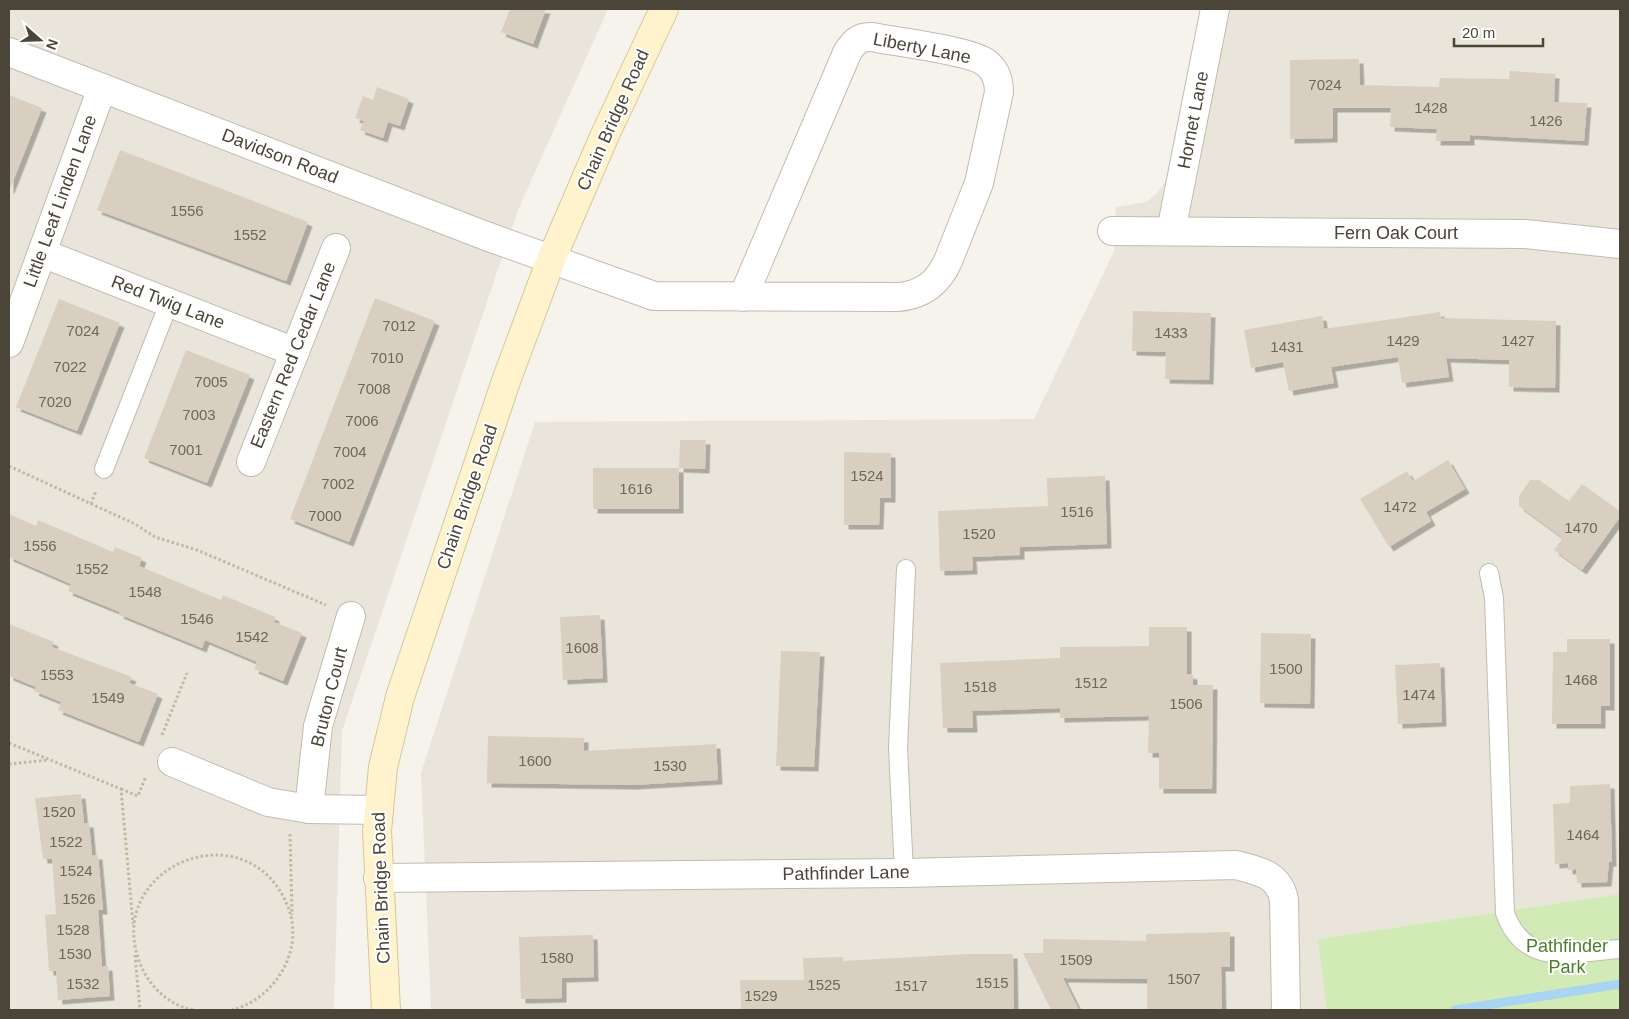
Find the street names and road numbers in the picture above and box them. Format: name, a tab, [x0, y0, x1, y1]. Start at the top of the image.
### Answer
street label: Liberty Lane	[871, 29, 973, 67]
street label: Chain Bridge Road	[573, 46, 653, 194]
street label: Hornet Lane	[1174, 69, 1212, 171]
street label: Little Leaf Linden Lane	[19, 112, 101, 290]
street label: Davidson Road	[219, 125, 341, 187]
street label: Fern Oak Court	[1334, 223, 1458, 243]
street label: Eastern Red Cedar Lane	[246, 259, 340, 451]
street label: Red Twig Lane	[109, 271, 227, 333]
street label: Chain Bridge Road	[433, 422, 501, 572]
street label: Bruton Court	[307, 645, 351, 749]
street label: Chain Bridge Road	[368, 812, 394, 964]
street label: Pathfinder Lane	[782, 862, 910, 884]

